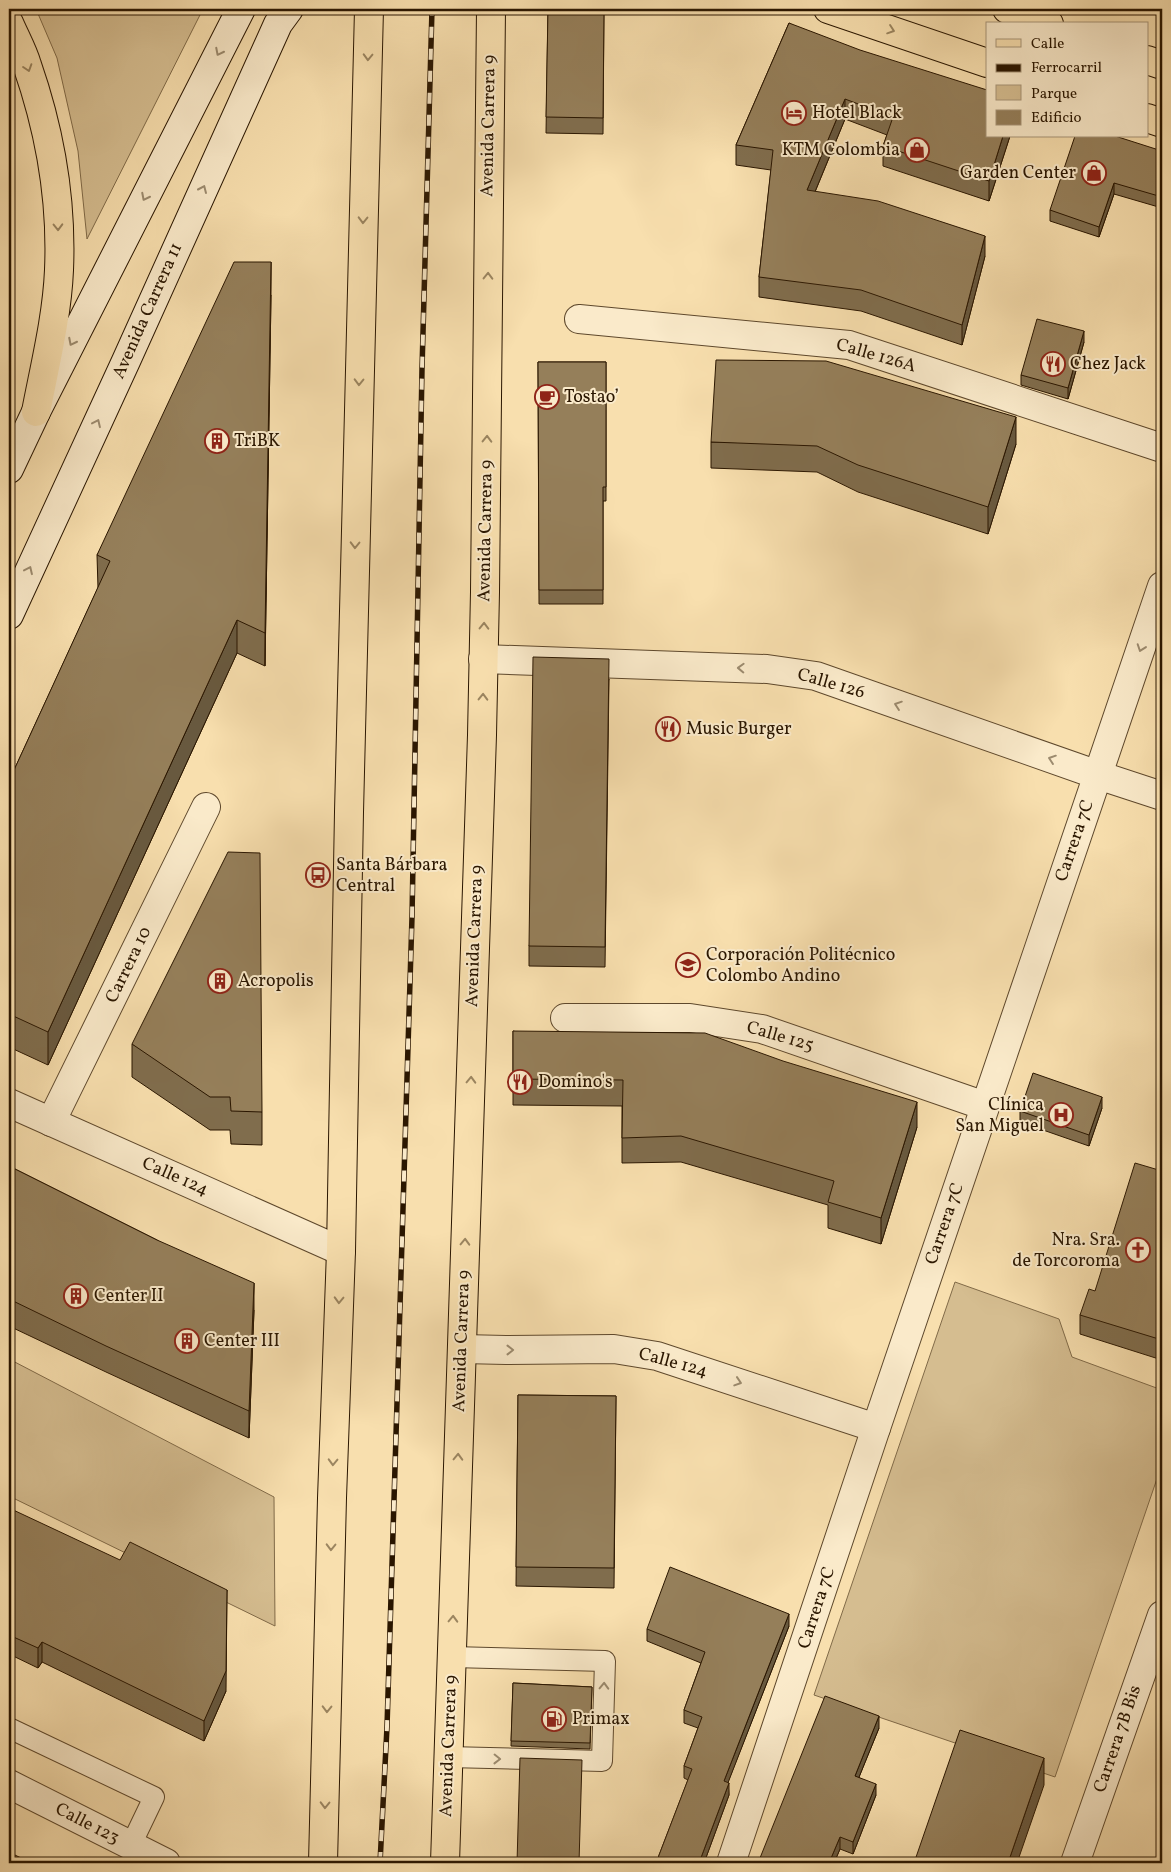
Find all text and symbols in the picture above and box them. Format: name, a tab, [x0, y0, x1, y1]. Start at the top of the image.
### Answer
legend	[986, 22, 1148, 138]
one-way arrow	[886, 24, 895, 34]
text: Calle	[1031, 34, 1064, 55]
one-way arrow	[215, 47, 225, 56]
one-way arrow	[362, 54, 373, 62]
street label: Avenida Carrera 9	[475, 55, 503, 197]
text: Ferrocarril	[1031, 58, 1102, 79]
one-way arrow	[22, 63, 32, 72]
text: Parque	[1031, 84, 1077, 105]
hotel icon: Hotel Black	[781, 100, 807, 126]
place label: Hotel Black	[812, 101, 902, 126]
text: Edificio	[1031, 108, 1082, 129]
shop icon: KTM Colombia	[904, 137, 930, 163]
place label: KTM Colombia	[782, 138, 900, 163]
shop icon: Garden Center	[1081, 160, 1107, 186]
place label: Garden Center	[960, 161, 1076, 186]
one-way arrow	[197, 185, 208, 194]
one-way arrow	[141, 192, 151, 201]
one-way arrow	[358, 216, 368, 224]
one-way arrow	[53, 224, 63, 231]
street label: Avenida Carrera 11	[107, 239, 189, 383]
one-way arrow	[483, 272, 493, 280]
street label: Calle 126A	[833, 333, 919, 379]
one-way arrow	[68, 337, 78, 346]
restaurant icon: Chez Jack	[1040, 351, 1066, 377]
place label: Chez Jack	[1070, 352, 1146, 377]
one-way arrow	[354, 379, 365, 387]
cafe icon: Tostao’	[534, 384, 560, 410]
place label: Tostao’	[564, 385, 619, 410]
one-way arrow	[91, 419, 102, 428]
building icon: TriBK	[204, 428, 230, 454]
place label: TriBK	[234, 429, 280, 454]
one-way arrow	[481, 434, 492, 442]
street label: Avenida Carrera 9	[472, 460, 500, 602]
one-way arrow	[350, 541, 361, 549]
one-way arrow	[23, 567, 33, 576]
one-way arrow	[479, 622, 490, 630]
one-way arrow	[1137, 644, 1147, 652]
street label: Calle 126	[794, 662, 868, 706]
one-way arrow	[737, 663, 745, 673]
one-way arrow	[477, 693, 488, 701]
one-way arrow	[895, 701, 903, 711]
restaurant icon: Music Burger	[655, 716, 681, 742]
place label: Music Burger	[686, 717, 792, 742]
one-way arrow	[1048, 755, 1056, 765]
street label: Carrera 7C	[1049, 797, 1101, 885]
place label: Santa Bárbara Central	[336, 853, 448, 899]
bus stop icon: Santa Bárbara Central	[305, 862, 331, 888]
street label: Avenida Carrera 9	[460, 865, 490, 1007]
street label: Carrera 10	[100, 922, 158, 1007]
place label: Corporación Politécnico Colombo Andino	[706, 943, 895, 989]
school or university icon: Corporación Politécnico Colombo Andino	[675, 952, 701, 978]
building icon: Acropolis	[207, 968, 233, 994]
place label: Acropolis	[238, 969, 314, 994]
street label: Calle 125	[743, 1015, 817, 1059]
restaurant icon: Domino's	[507, 1069, 533, 1095]
place label: Domino's	[538, 1070, 613, 1095]
one-way arrow	[465, 1075, 476, 1083]
place label: Clínica San Miguel	[955, 1093, 1044, 1139]
hospital icon: Clínica San Miguel	[1048, 1102, 1074, 1128]
street label: Calle 124	[138, 1151, 212, 1203]
street label: Carrera 7C	[919, 1180, 971, 1268]
place label: Nra. Sra. de Torcoroma	[1012, 1228, 1120, 1274]
church icon: Nra. Sra. de Torcoroma	[1125, 1237, 1151, 1263]
one-way arrow	[460, 1238, 470, 1246]
street label: Avenida Carrera 9	[447, 1270, 477, 1412]
building icon: Center II	[63, 1283, 89, 1309]
place label: Center II	[94, 1284, 164, 1309]
one-way arrow	[334, 1296, 344, 1304]
building icon: Center III	[174, 1328, 200, 1354]
place label: Center III	[204, 1329, 280, 1354]
street label: Calle 124	[636, 1342, 710, 1384]
one-way arrow	[507, 1345, 515, 1355]
one-way arrow	[733, 1377, 742, 1387]
one-way arrow	[453, 1453, 463, 1460]
one-way arrow	[328, 1458, 339, 1466]
one-way arrow	[326, 1543, 336, 1551]
street label: Carrera 7C	[792, 1564, 842, 1652]
one-way arrow	[448, 1615, 458, 1623]
street label: Avenida Carrera 9	[434, 1675, 464, 1817]
one-way arrow	[599, 1682, 610, 1690]
street label: Carrera 7B Bis	[1088, 1682, 1148, 1796]
one-way arrow	[322, 1706, 332, 1713]
fuel station icon: Primax	[541, 1706, 567, 1732]
place label: Primax	[572, 1707, 630, 1732]
one-way arrow	[494, 1754, 501, 1764]
street label: Calle 123	[51, 1797, 123, 1851]
one-way arrow	[319, 1801, 330, 1809]

